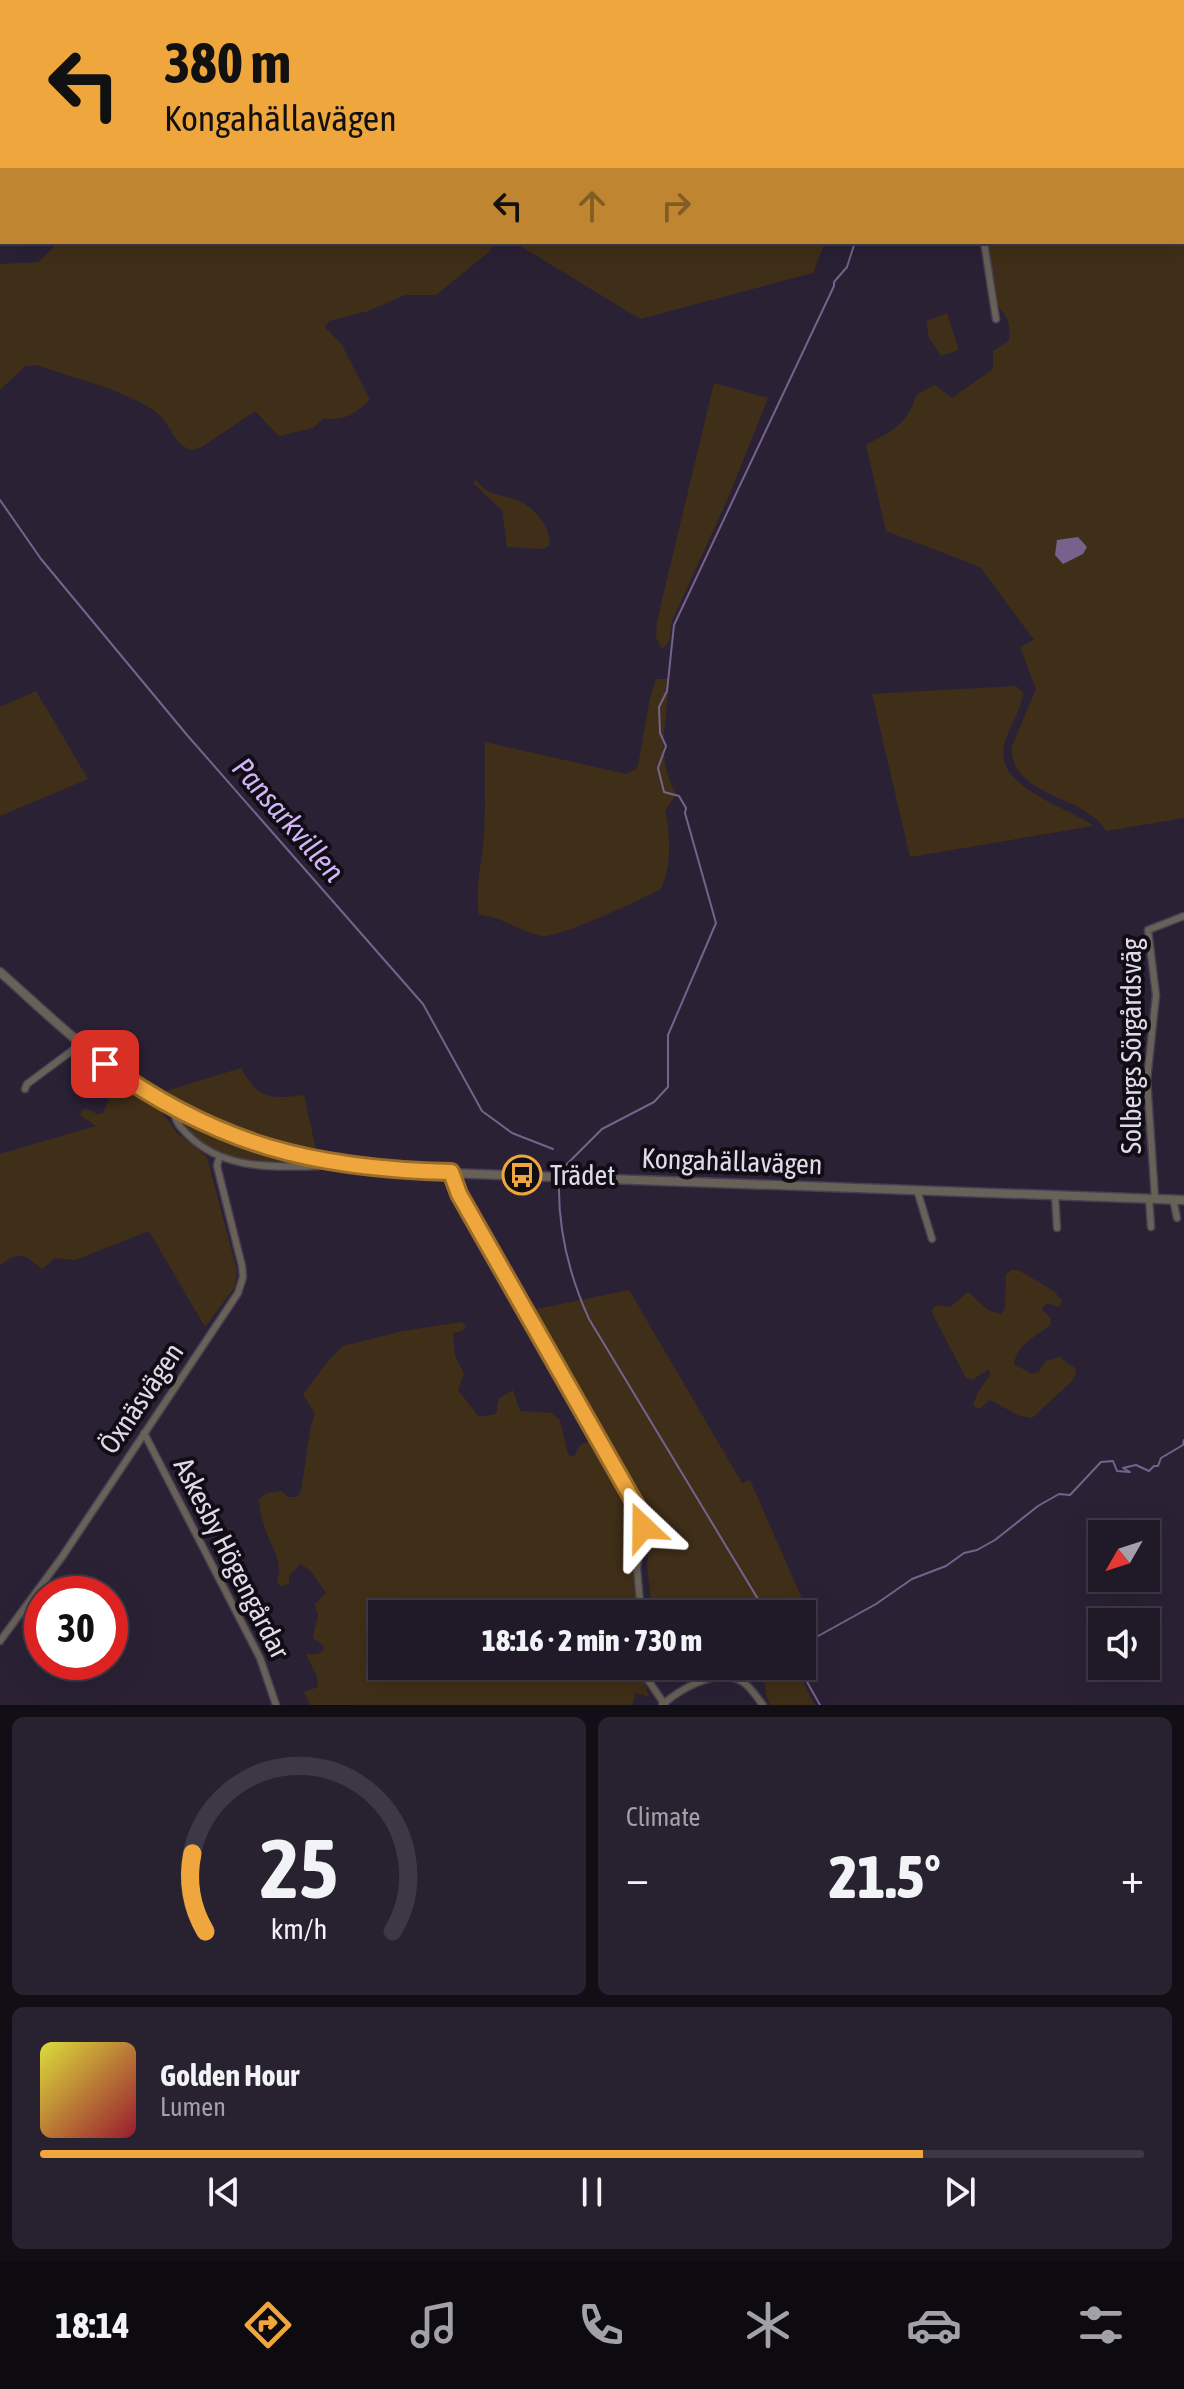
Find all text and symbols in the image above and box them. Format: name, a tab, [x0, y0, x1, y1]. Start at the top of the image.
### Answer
text: 380 m	[164, 31, 291, 95]
icon: left	[32, 32, 136, 136]
text: Kongahällavägen	[164, 97, 397, 139]
icon: left	[486, 184, 530, 228]
icon: ahead	[570, 184, 614, 228]
icon: right	[654, 184, 698, 228]
water label: Pansarkvillen	[226, 751, 352, 888]
street label: Solbergs Sörgårdsväg	[1115, 938, 1147, 1154]
pin	[71, 1030, 139, 1098]
icon: arrive	[83, 1042, 127, 1086]
street label: Kongahällavägen	[641, 1142, 823, 1180]
bus stop icon: Trädet	[501, 1154, 543, 1196]
place label: Trädet	[550, 1159, 615, 1191]
street label: Öxnäsvägen	[92, 1337, 190, 1459]
street label: Askesby Högengårdar	[168, 1452, 297, 1664]
position arrow	[601, 1485, 685, 1569]
north arrow	[1088, 1520, 1160, 1592]
map controls	[1088, 1520, 1160, 1680]
speed limit sign: 30	[24, 1576, 128, 1680]
button: sound	[1088, 1608, 1160, 1680]
text: 18:16 · 2 min · 730 m	[482, 1623, 702, 1657]
text: Climate	[626, 1802, 700, 1832]
text: 25	[260, 1820, 338, 1916]
text: 21.5°	[829, 1842, 941, 1911]
text: −	[626, 1852, 649, 1902]
text: +	[1121, 1852, 1144, 1902]
text: km/h	[271, 1912, 327, 1945]
text: Golden Hour	[160, 2058, 299, 2092]
text: Lumen	[160, 2092, 226, 2122]
icon: previous	[202, 2170, 246, 2214]
icon: pause	[570, 2170, 614, 2214]
icon: next	[938, 2170, 982, 2214]
icon: directions	[240, 2297, 296, 2353]
icon: music	[406, 2297, 462, 2353]
icon: phone	[573, 2297, 629, 2353]
icon: climate	[740, 2297, 796, 2353]
icon: car	[906, 2297, 962, 2353]
icon: filters	[1073, 2297, 1129, 2353]
text: 18:14	[55, 2304, 129, 2346]

